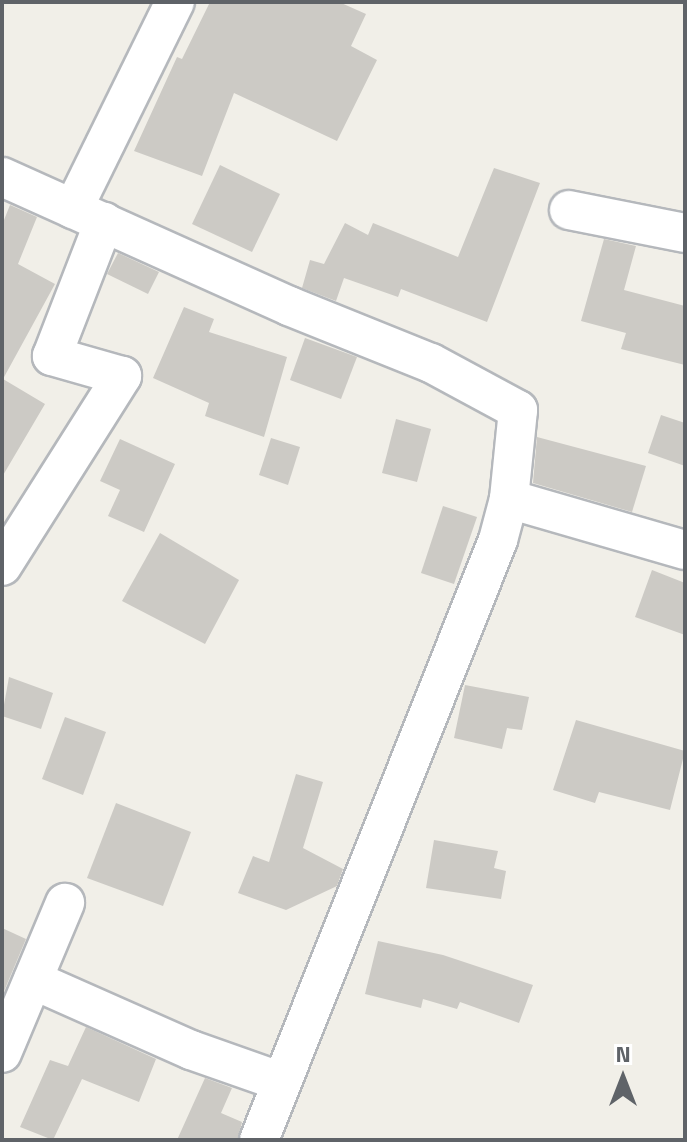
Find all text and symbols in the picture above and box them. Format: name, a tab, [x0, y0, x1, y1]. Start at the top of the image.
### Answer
text: N	[615, 1037, 631, 1071]
north arrow	[583, 1038, 663, 1118]

